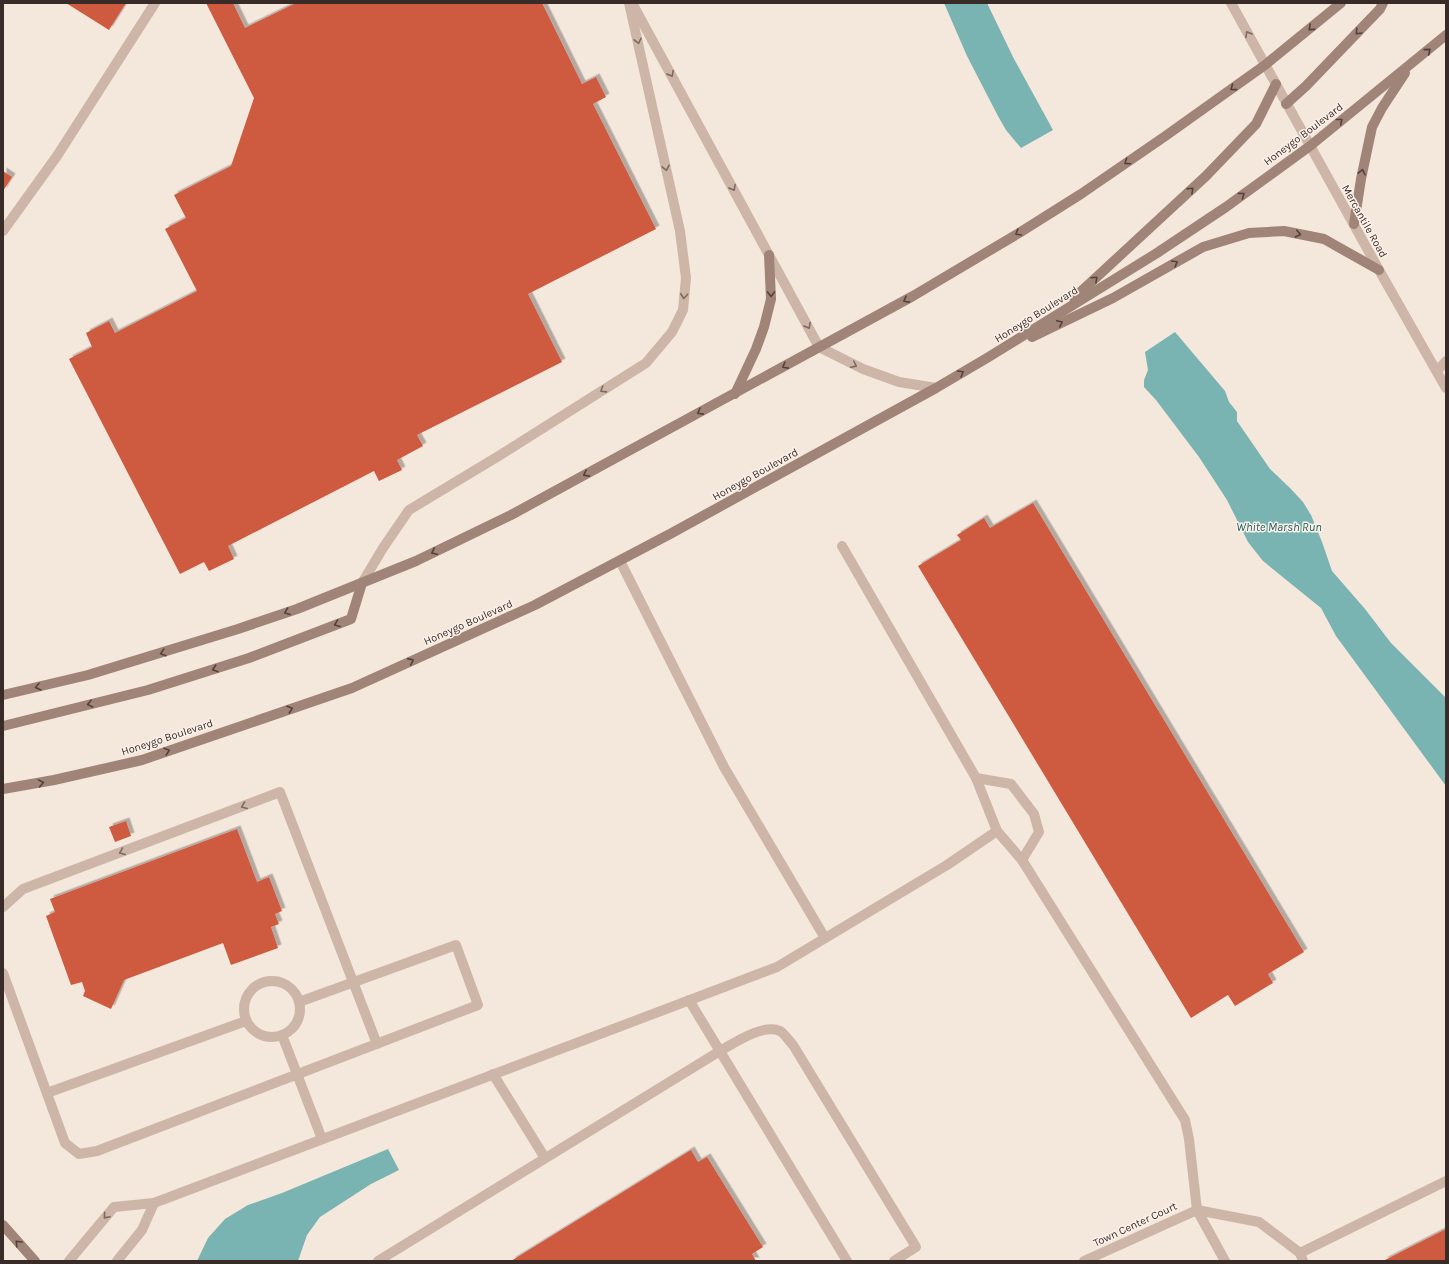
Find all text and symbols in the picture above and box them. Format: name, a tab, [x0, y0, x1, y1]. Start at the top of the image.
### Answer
one-way arrow	[1308, 23, 1315, 30]
one-way arrow	[1355, 27, 1363, 35]
one-way arrow	[1245, 31, 1252, 38]
one-way arrow	[633, 38, 641, 44]
one-way arrow	[1423, 48, 1430, 55]
one-way arrow	[666, 70, 673, 77]
one-way arrow	[1231, 83, 1238, 90]
street label: Honeygo Boulevard	[1261, 100, 1345, 168]
one-way arrow	[1336, 119, 1343, 126]
one-way arrow	[1124, 158, 1131, 165]
one-way arrow	[661, 165, 669, 171]
one-way arrow	[1358, 169, 1366, 175]
street label: Mercantile Road	[1339, 182, 1390, 260]
one-way arrow	[728, 184, 735, 191]
one-way arrow	[1186, 188, 1194, 195]
one-way arrow	[1238, 192, 1245, 200]
one-way arrow	[1015, 228, 1022, 236]
one-way arrow	[1295, 229, 1301, 238]
one-way arrow	[1171, 260, 1178, 267]
one-way arrow	[1091, 276, 1098, 283]
street label: Honeygo Boulevard	[992, 284, 1080, 345]
one-way arrow	[767, 291, 775, 297]
one-way arrow	[680, 293, 689, 299]
one-way arrow	[903, 295, 910, 302]
one-way arrow	[1056, 320, 1063, 328]
one-way arrow	[803, 322, 811, 330]
one-way arrow	[850, 360, 858, 368]
one-way arrow	[782, 361, 789, 369]
one-way arrow	[957, 370, 964, 377]
one-way arrow	[600, 385, 607, 393]
one-way arrow	[697, 407, 705, 415]
street label: Honeygo Boulevard	[710, 446, 800, 503]
one-way arrow	[583, 469, 590, 477]
water label: White Marsh Run	[1236, 520, 1322, 534]
one-way arrow	[431, 547, 438, 555]
street label: Honeygo Boulevard	[422, 597, 515, 648]
one-way arrow	[283, 607, 290, 616]
one-way arrow	[333, 620, 340, 628]
one-way arrow	[160, 648, 167, 656]
one-way arrow	[407, 658, 415, 666]
one-way arrow	[211, 664, 218, 673]
one-way arrow	[35, 682, 42, 691]
one-way arrow	[87, 700, 93, 708]
one-way arrow	[287, 705, 294, 714]
street label: Honeygo Boulevard	[120, 716, 215, 758]
one-way arrow	[164, 747, 171, 756]
one-way arrow	[38, 779, 45, 787]
one-way arrow	[240, 802, 247, 810]
one-way arrow	[119, 847, 126, 855]
street label: Town Center Court	[1091, 1199, 1179, 1250]
one-way arrow	[103, 1212, 110, 1219]
one-way arrow	[16, 1241, 23, 1248]

